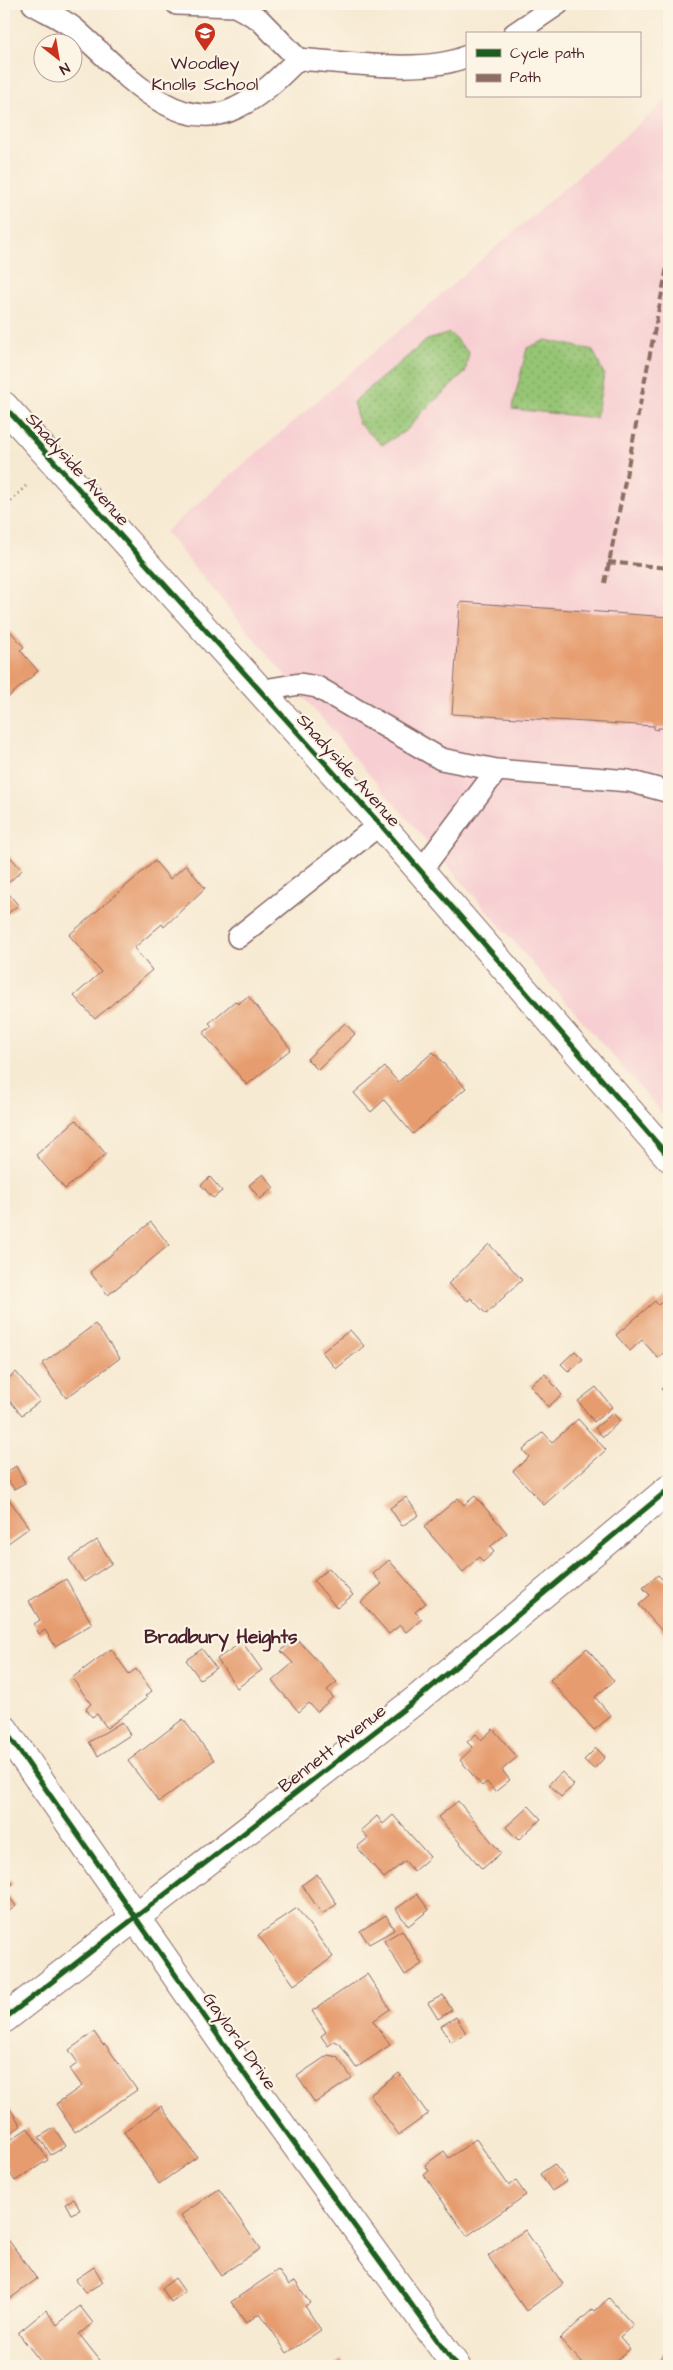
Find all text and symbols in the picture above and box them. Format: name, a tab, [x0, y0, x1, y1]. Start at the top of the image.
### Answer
school or university icon: Woodley Knolls School	[193, 21, 217, 52]
north arrow	[32, 32, 82, 82]
legend	[466, 32, 640, 98]
text: Cycle path	[510, 43, 585, 65]
place label: Woodley Knolls School	[152, 51, 259, 97]
text: N	[55, 57, 73, 79]
text: Path	[510, 67, 541, 88]
street label: Shadyside Avenue	[19, 407, 136, 532]
street label: Shadyside Avenue	[290, 708, 407, 833]
district label: Bradbury Heights	[144, 1624, 298, 1652]
street label: Bennett Avenue	[273, 1698, 392, 1798]
street label: Gaylord Drive	[196, 1987, 283, 2096]

